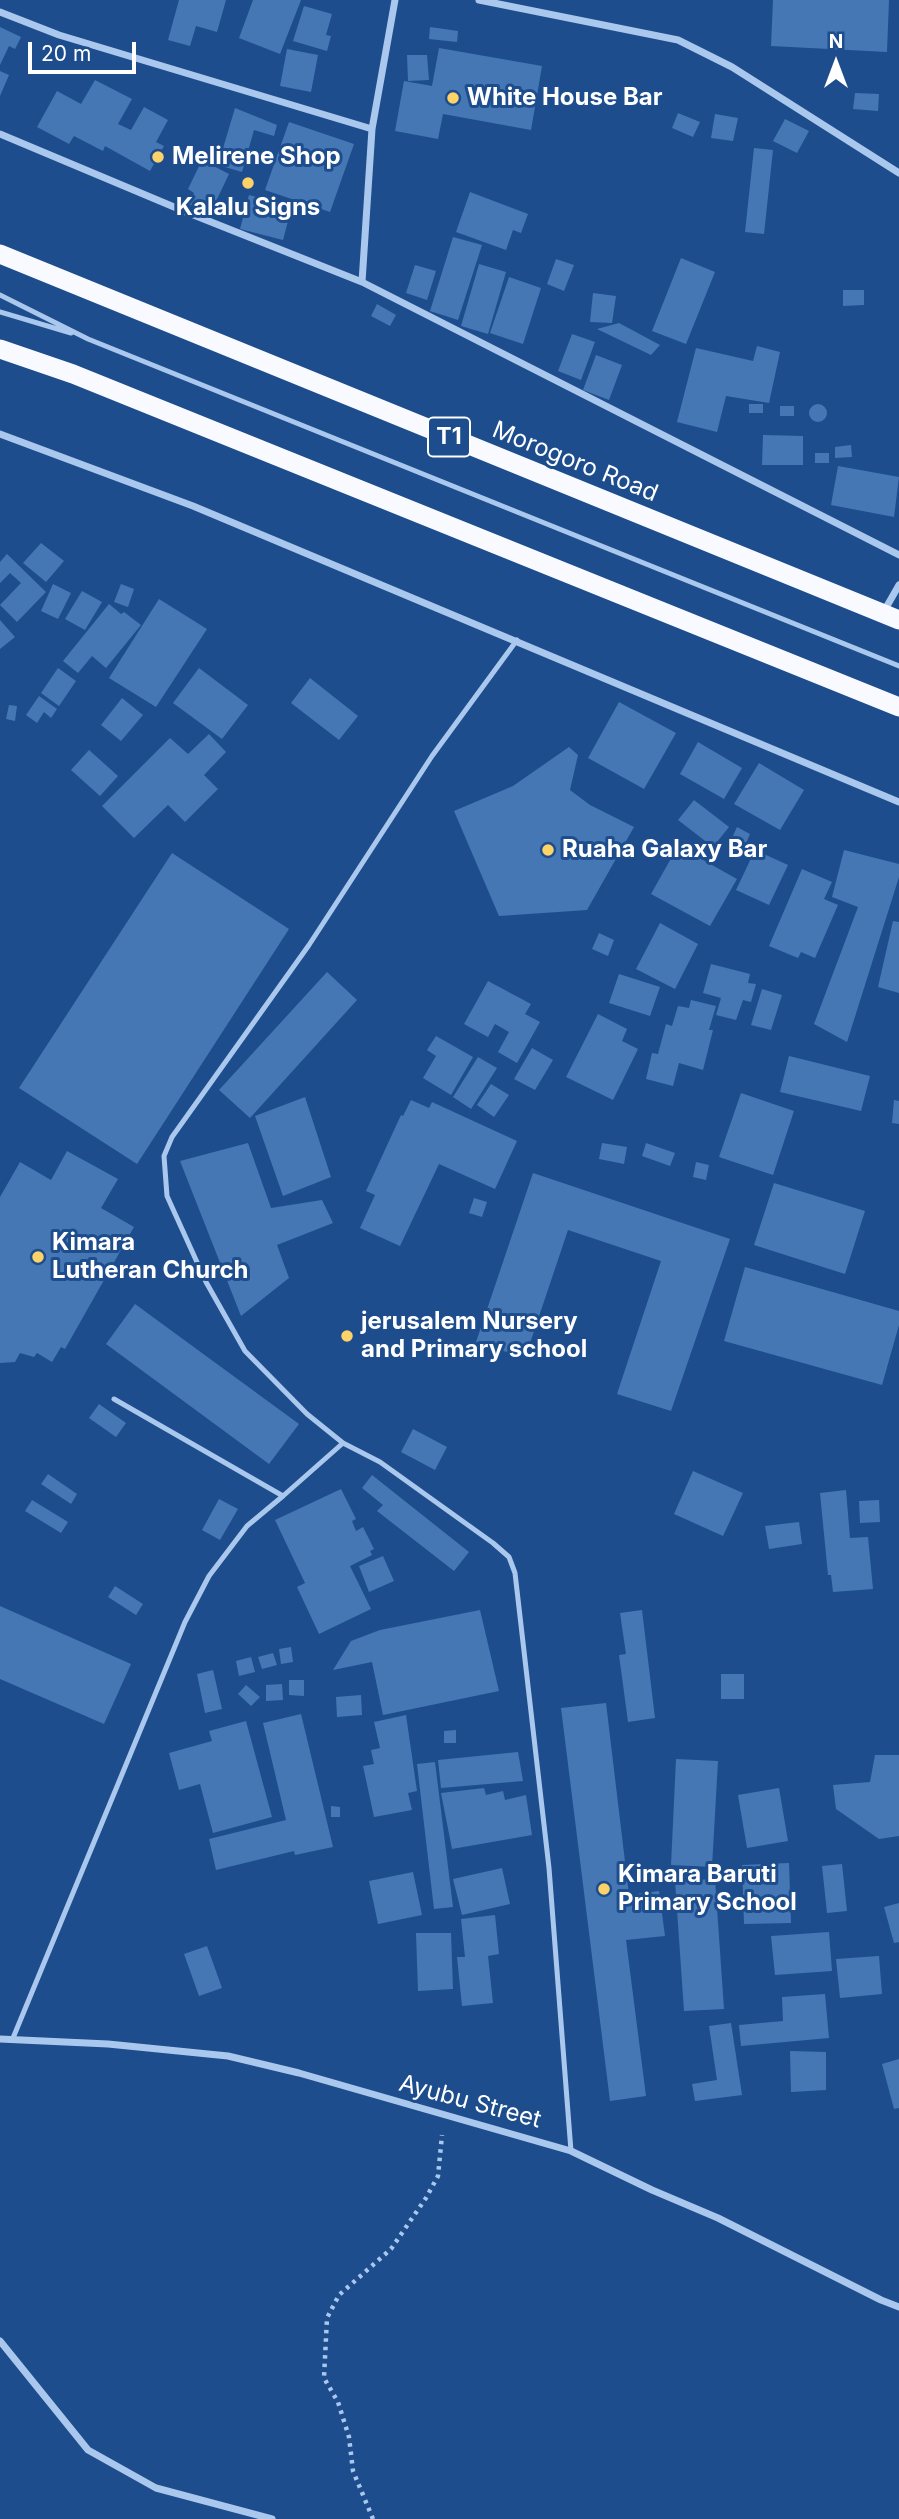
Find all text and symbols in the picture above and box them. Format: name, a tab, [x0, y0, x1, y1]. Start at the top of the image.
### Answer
scale bar	[32, 28, 140, 72]
north arrow	[801, 28, 871, 98]
text: N	[829, 30, 843, 53]
text: 20 m	[41, 41, 91, 66]
place label: White House Bar	[467, 84, 662, 112]
marker: White House Bar	[445, 90, 461, 106]
place label: Melirene Shop	[172, 143, 341, 171]
marker: Melirene Shop	[150, 149, 166, 165]
marker: Kalalu Signs	[240, 175, 256, 191]
place label: Kalalu Signs	[176, 194, 320, 222]
street label: Morogoro Road	[488, 416, 662, 508]
road number: T1	[428, 418, 470, 457]
place label: Ruaha Galaxy Bar	[562, 836, 767, 864]
marker: Ruaha Galaxy Bar	[540, 842, 556, 858]
place label: Kimara Lutheran Church	[52, 1229, 248, 1285]
marker: Kimara Lutheran Church	[30, 1249, 46, 1265]
place label: jerusalem Nursery and Primary school	[361, 1308, 587, 1364]
marker: jerusalem Nursery and Primary school	[339, 1328, 355, 1344]
place label: Kimara Baruti Primary School	[618, 1861, 797, 1917]
marker: Kimara Baruti Primary School	[596, 1881, 612, 1897]
street label: Ayubu Street	[396, 2069, 544, 2135]

